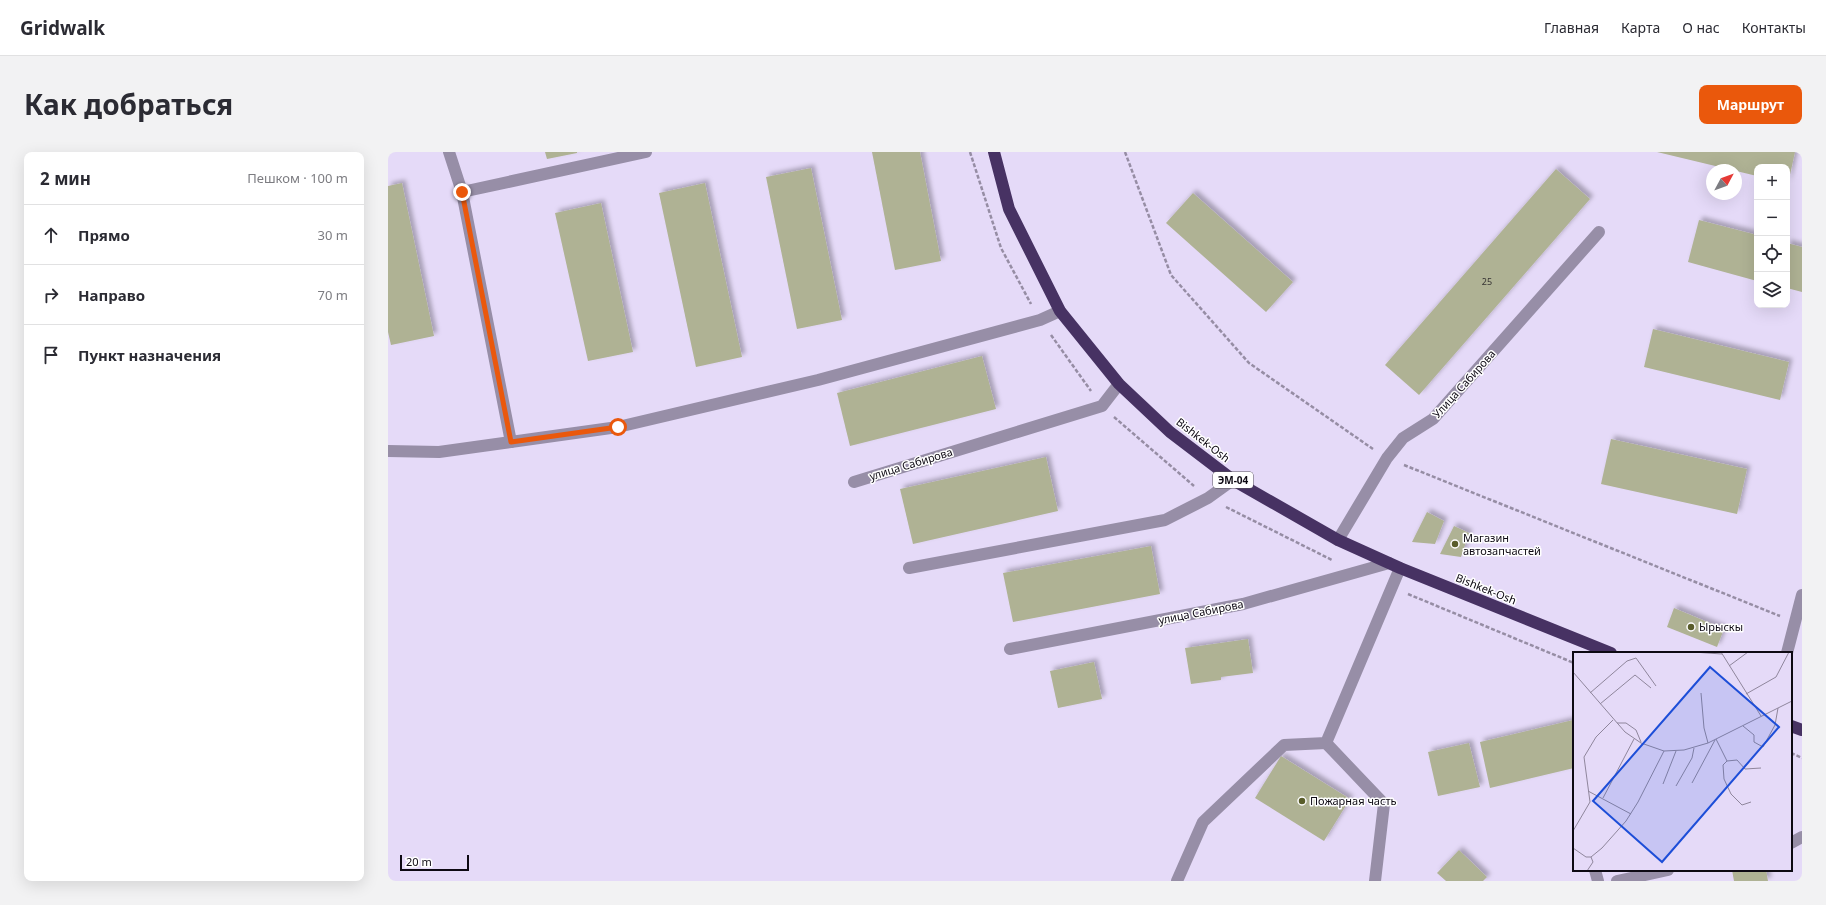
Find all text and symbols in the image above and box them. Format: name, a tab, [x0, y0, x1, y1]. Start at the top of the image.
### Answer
text: Gridwalk	[20, 15, 105, 41]
text: Главная	[1544, 18, 1599, 37]
text: Карта	[1621, 18, 1660, 37]
text: О нас	[1682, 18, 1720, 37]
text: Контакты	[1742, 18, 1806, 37]
text: Как добраться	[24, 85, 233, 123]
button: Маршрут	[1699, 85, 1802, 124]
north arrow	[1706, 164, 1742, 200]
map controls	[1754, 164, 1790, 308]
button: +	[1754, 164, 1790, 200]
text: 2 мин	[40, 167, 91, 190]
text: Пешком · 100 m	[247, 169, 348, 187]
route end	[453, 183, 471, 201]
button: −	[1754, 200, 1790, 236]
icon: ahead	[40, 224, 62, 246]
text: Прямо	[78, 225, 130, 245]
text: 30 m	[318, 226, 348, 244]
button: locate	[1754, 236, 1790, 272]
button: layers	[1754, 272, 1790, 308]
house number: 25	[1482, 275, 1492, 288]
icon: right	[40, 284, 62, 306]
text: Направо	[78, 285, 145, 305]
text: 70 m	[318, 286, 348, 304]
icon: arrive	[40, 344, 62, 366]
text: Пункт назначения	[78, 345, 221, 365]
street label: Улица Сабирова	[1429, 346, 1498, 421]
street label: Bishkek-Osh	[1173, 414, 1233, 465]
route start	[609, 418, 627, 436]
street label: улица Сабирова	[867, 444, 954, 483]
road number: ЭМ-04	[1213, 472, 1253, 488]
place label: Магазин автозапчастей	[1463, 530, 1541, 558]
marker: Магазин автозапчастей	[1450, 539, 1460, 549]
street label: Bishkek-Osh	[1454, 570, 1519, 608]
street label: улица Сабирова	[1157, 596, 1245, 627]
place label: Ырыскы	[1699, 619, 1743, 634]
marker: Ырыскы	[1686, 622, 1696, 632]
inset map	[1573, 652, 1792, 871]
place label: Пожарная часть	[1310, 793, 1397, 808]
marker: Пожарная часть	[1297, 796, 1307, 806]
scale bar	[400, 853, 469, 872]
text: 20 m	[406, 854, 432, 869]

